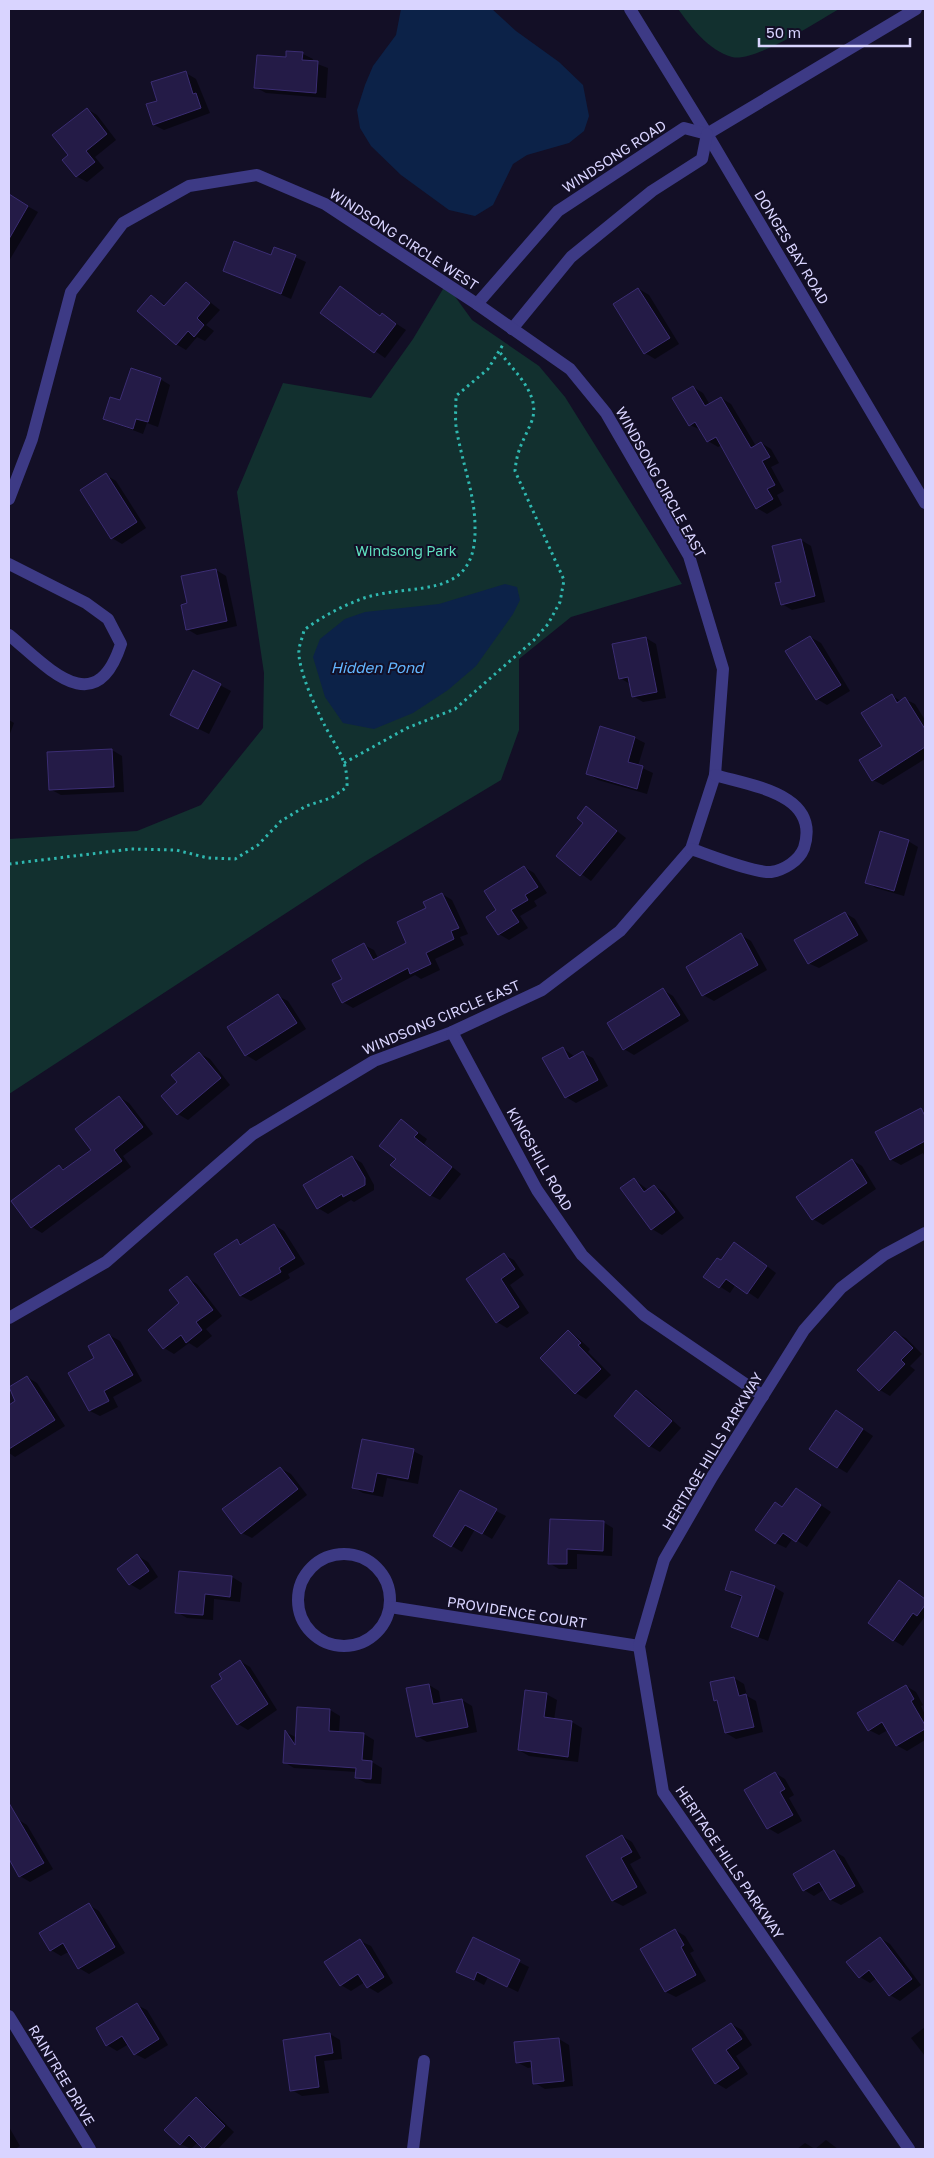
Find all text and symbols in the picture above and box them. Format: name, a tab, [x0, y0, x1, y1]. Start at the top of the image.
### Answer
scale bar	[759, 15, 910, 47]
text: 50 m	[766, 23, 801, 41]
street label: WINDSONG ROAD	[559, 116, 669, 196]
street label: WINDSONG CIRCLE WEST	[326, 184, 482, 294]
street label: DONGES BAY ROAD	[751, 187, 833, 307]
street label: WINDSONG CIRCLE EAST	[612, 404, 710, 561]
park label: Windsong Park	[355, 542, 457, 559]
water label: Hidden Pond	[331, 658, 425, 676]
street label: WINDSONG CIRCLE EAST	[359, 976, 523, 1058]
street label: KINGSHILL ROAD	[503, 1104, 577, 1214]
street label: HERITAGE HILLS PARKWAY	[658, 1369, 766, 1533]
street label: PROVIDENCE COURT	[446, 1593, 588, 1631]
street label: HERITAGE HILLS PARKWAY	[672, 1782, 788, 1942]
street label: RAINTREE DRIVE	[25, 2022, 99, 2128]

